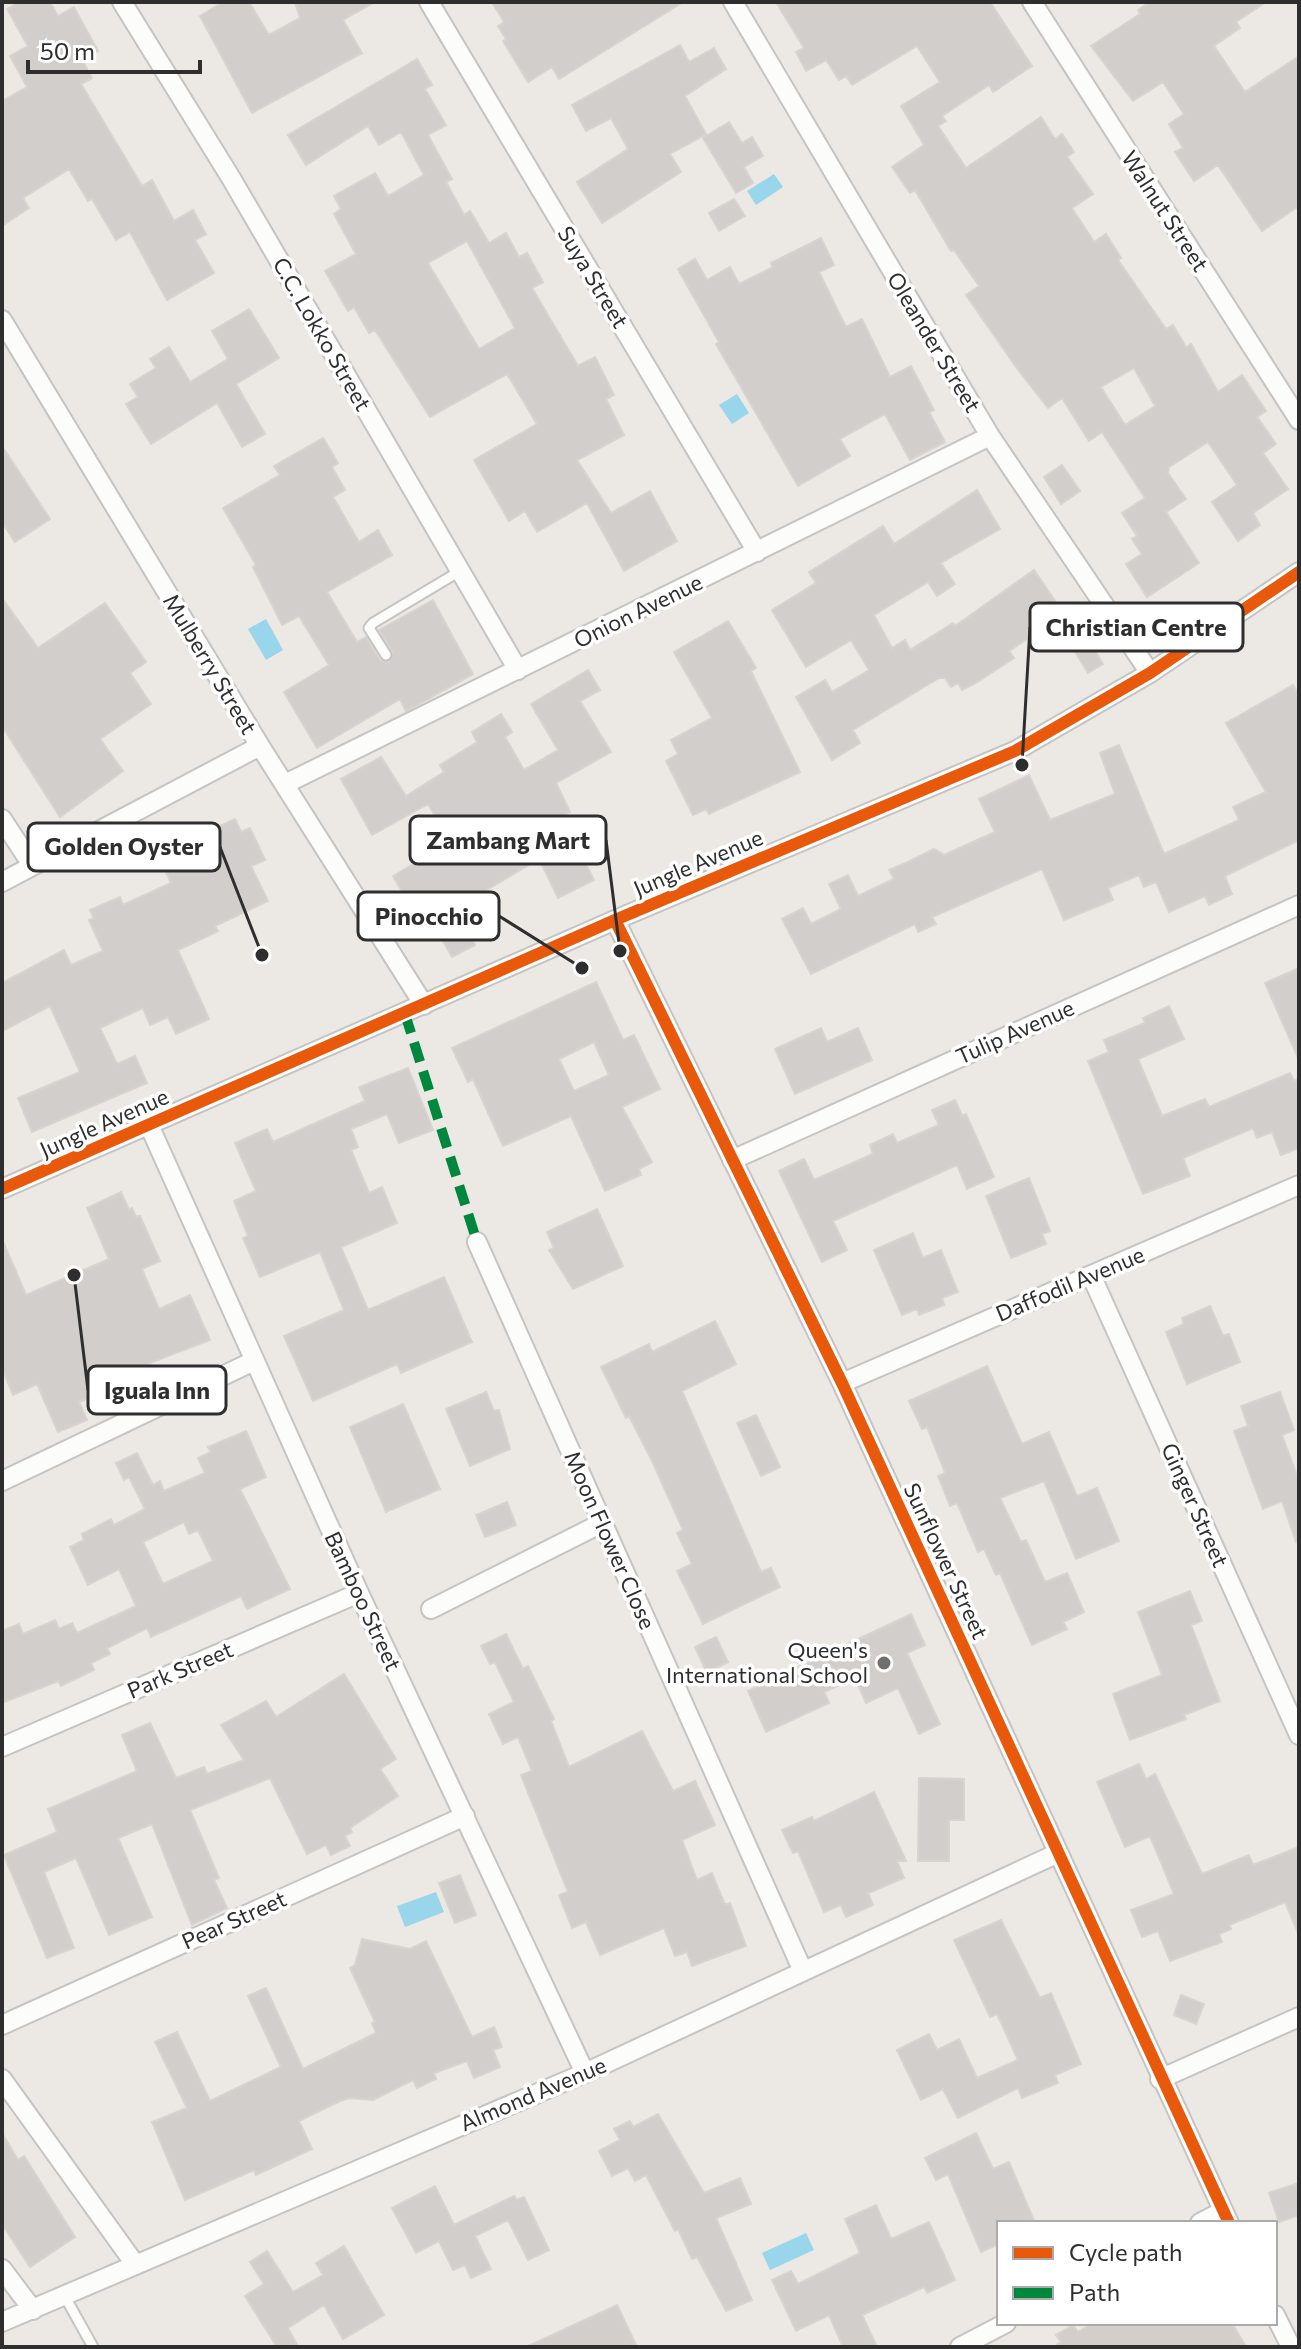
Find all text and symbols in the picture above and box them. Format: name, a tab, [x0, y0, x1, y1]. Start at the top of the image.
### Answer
scale bar	[28, 24, 200, 74]
text: 50 m	[40, 36, 95, 65]
street label: Walnut Street	[1116, 145, 1215, 276]
street label: Suya Street	[552, 221, 634, 333]
street label: C.C. Lokko Street	[268, 252, 377, 415]
street label: Oleander Street	[882, 267, 987, 417]
street label: Onion Avenue	[569, 568, 706, 653]
street label: Mulberry Street	[158, 589, 263, 739]
callout: Christian Centre	[1030, 603, 1243, 651]
text: Christian Centre	[1045, 612, 1227, 641]
callout: Zambang Mart	[410, 816, 606, 864]
callout: Golden Oyster	[28, 823, 220, 871]
street label: Jungle Avenue	[629, 823, 767, 902]
text: Zambang Mart	[426, 825, 590, 854]
text: Golden Oyster	[44, 831, 204, 860]
callout: Pinocchio	[358, 892, 499, 940]
text: Pinocchio	[375, 901, 483, 930]
street label: Tulip Avenue	[952, 994, 1078, 1070]
street label: Jungle Avenue	[35, 1082, 172, 1163]
street label: Daffodil Avenue	[991, 1240, 1148, 1327]
callout: Iguala Inn	[88, 1366, 226, 1414]
text: Iguala Inn	[104, 1375, 210, 1404]
street label: Ginger Street	[1156, 1439, 1235, 1571]
street label: Moon Flower Close	[559, 1447, 662, 1633]
street label: Sunflower Street	[899, 1479, 994, 1643]
street label: Bamboo Street	[319, 1527, 408, 1675]
street label: Park Street	[123, 1635, 237, 1704]
place label: Queen's International School	[666, 1636, 868, 1688]
marker: Queen's International School	[875, 1654, 893, 1672]
street label: Pear Street	[177, 1884, 290, 1955]
street label: Almond Avenue	[456, 2051, 610, 2136]
legend	[997, 2221, 1277, 2325]
text: Cycle path	[1069, 2237, 1183, 2266]
text: Path	[1069, 2277, 1120, 2306]

